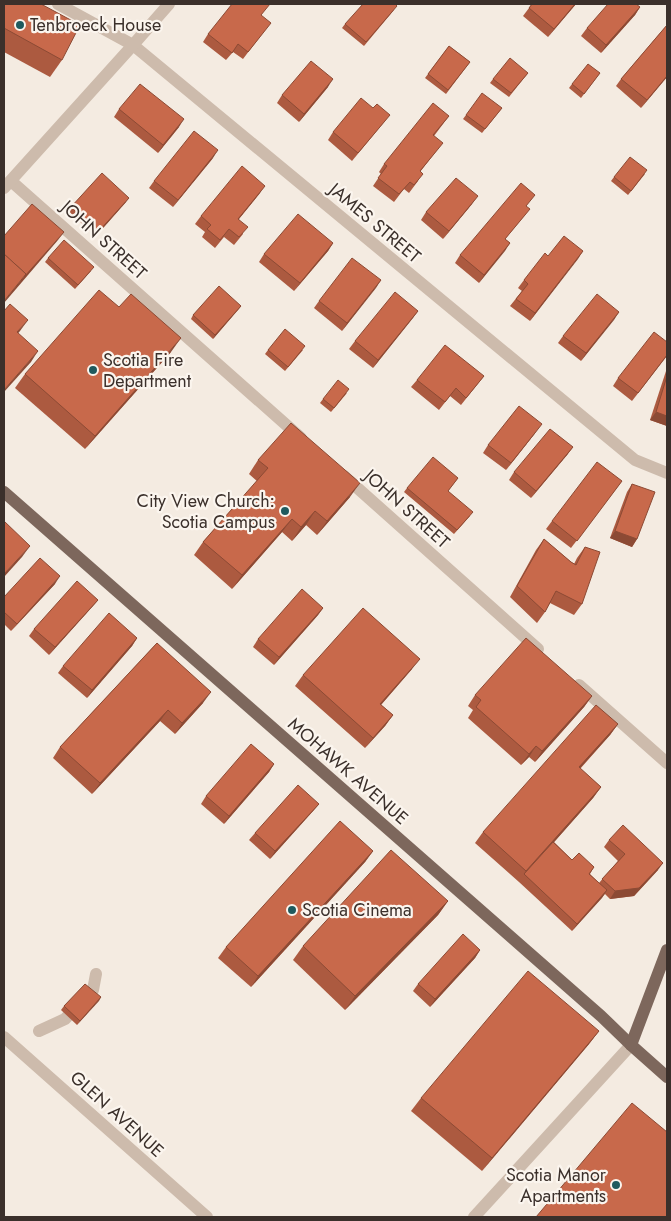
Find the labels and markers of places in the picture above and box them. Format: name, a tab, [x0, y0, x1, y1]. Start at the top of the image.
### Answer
place label: Tenbroeck House	[30, 12, 161, 38]
marker: Tenbroeck House	[14, 19, 26, 31]
place label: Scotia Fire Department	[103, 347, 192, 394]
marker: Scotia Fire Department	[87, 364, 99, 376]
place label: City View Church: Scotia Campus	[137, 488, 275, 535]
marker: City View Church: Scotia Campus	[279, 505, 291, 517]
place label: Scotia Cinema	[302, 897, 412, 923]
marker: Scotia Cinema	[286, 904, 298, 916]
place label: Scotia Manor Apartments	[506, 1162, 607, 1209]
marker: Scotia Manor Apartments	[610, 1179, 622, 1191]

